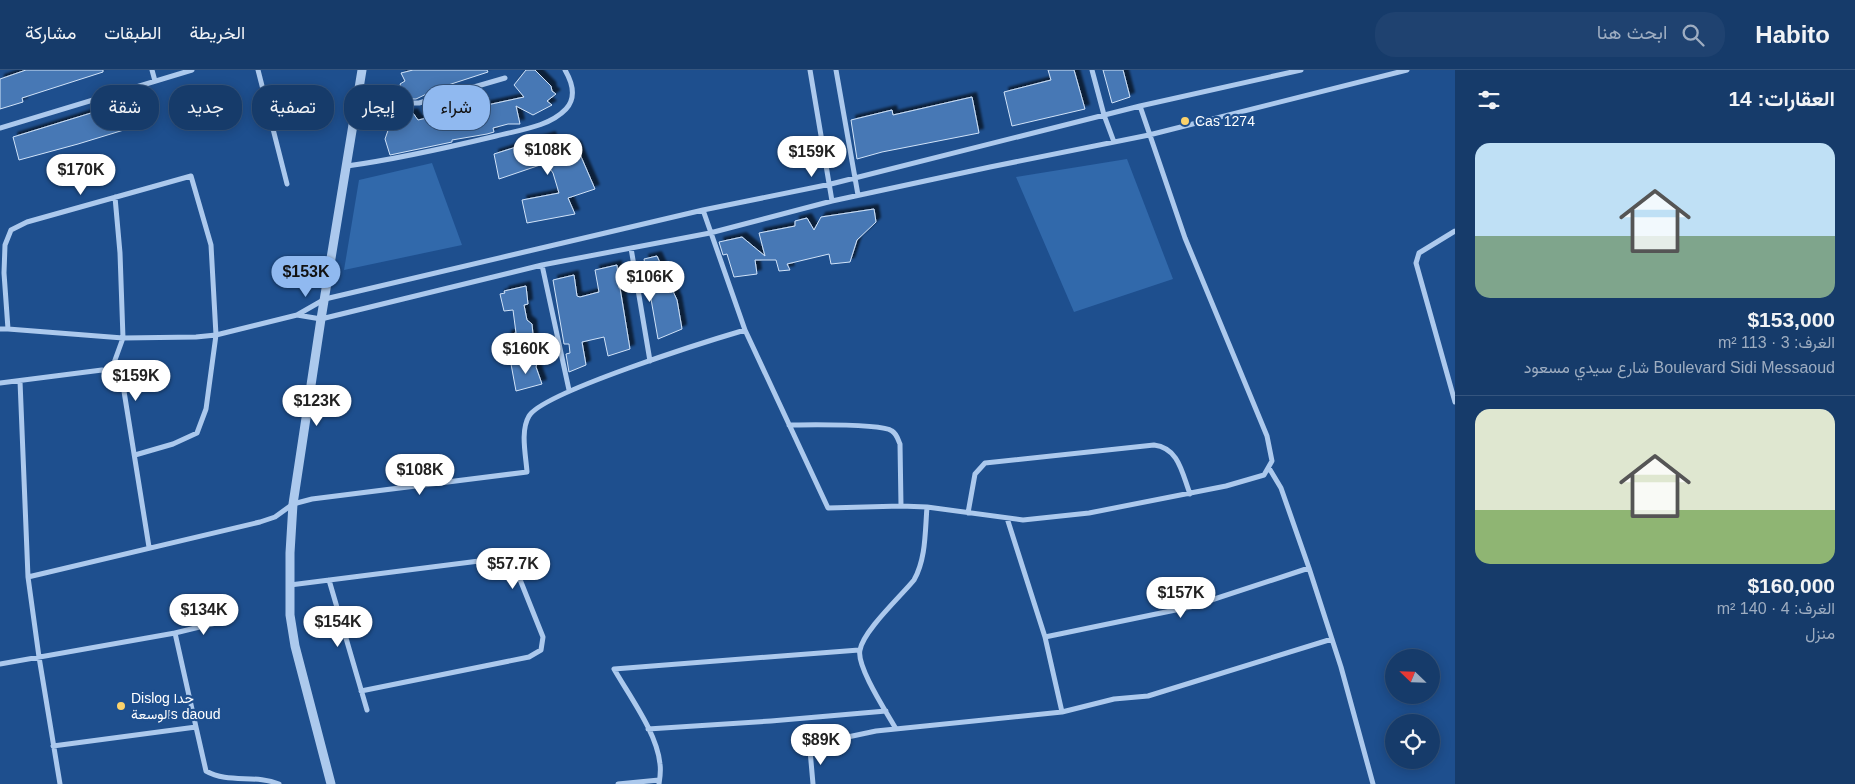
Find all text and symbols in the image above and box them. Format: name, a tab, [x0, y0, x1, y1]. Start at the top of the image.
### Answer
search box	[1375, 12, 1725, 57]
icon: search	[1679, 21, 1707, 49]
text: Habito	[1755, 21, 1830, 48]
text: ابحث هنا	[1597, 22, 1667, 43]
text: مشاركة	[25, 23, 76, 43]
text: الطبقات	[104, 23, 161, 43]
text: الخريطة	[189, 23, 245, 43]
chip: شقة	[91, 85, 159, 130]
chip: جديد	[169, 85, 242, 130]
chip: تصفية	[252, 85, 334, 130]
chip: إيجار	[344, 85, 413, 130]
chip: شراء	[423, 85, 490, 130]
icon: filters	[1475, 86, 1503, 114]
text: العقارات: 14	[1728, 87, 1835, 110]
place label: Cas 1274	[1195, 113, 1255, 129]
marker: Cas 1274	[1179, 115, 1191, 127]
pin: $108K	[513, 134, 583, 176]
pin: $159K	[777, 136, 847, 178]
text: $108K	[524, 141, 572, 158]
text: $159K	[788, 143, 836, 160]
pin: $170K	[46, 154, 116, 196]
text: $170K	[57, 161, 105, 178]
icon: home	[1610, 176, 1700, 266]
pin: $153K	[271, 256, 341, 298]
pin: $106K	[615, 260, 685, 303]
text: $153K	[282, 263, 330, 280]
text: $106K	[626, 268, 674, 285]
text: $153,000	[1747, 308, 1835, 331]
pin: $160K	[491, 332, 561, 375]
text: الغرف: 3 · 113 m²	[1718, 334, 1835, 351]
text: $160K	[502, 340, 550, 357]
text: Boulevard Sidi Messaoud شارع سيدي مسعود	[1524, 359, 1835, 376]
pin: $159K	[101, 360, 171, 402]
text: $159K	[112, 367, 160, 384]
pin: $123K	[282, 384, 352, 427]
text: $123K	[293, 392, 341, 409]
icon: home	[1610, 441, 1700, 531]
pin: $108K	[385, 454, 455, 496]
text: $108K	[396, 461, 444, 478]
pin: $57.7K	[472, 548, 554, 590]
text: $57.7K	[487, 555, 539, 572]
text: $160,000	[1747, 574, 1835, 597]
pin: $157K	[1146, 576, 1216, 619]
text: $157K	[1157, 584, 1205, 601]
pin: $134K	[169, 594, 239, 636]
text: الغرف: 4 · 140 m²	[1717, 600, 1835, 617]
text: $134K	[180, 601, 228, 618]
pin: $154K	[303, 606, 373, 648]
text: $154K	[314, 613, 362, 630]
text: منزل	[1805, 625, 1835, 642]
north arrow	[1385, 649, 1440, 704]
map controls	[1385, 649, 1440, 769]
place label: Dislog حدا الوسعةs daoud	[131, 690, 221, 723]
marker: Dislog حدا الوسعةs daoud	[115, 700, 127, 712]
button: locate	[1385, 714, 1440, 769]
pin: $89K	[791, 724, 851, 766]
text: $89K	[802, 731, 840, 748]

